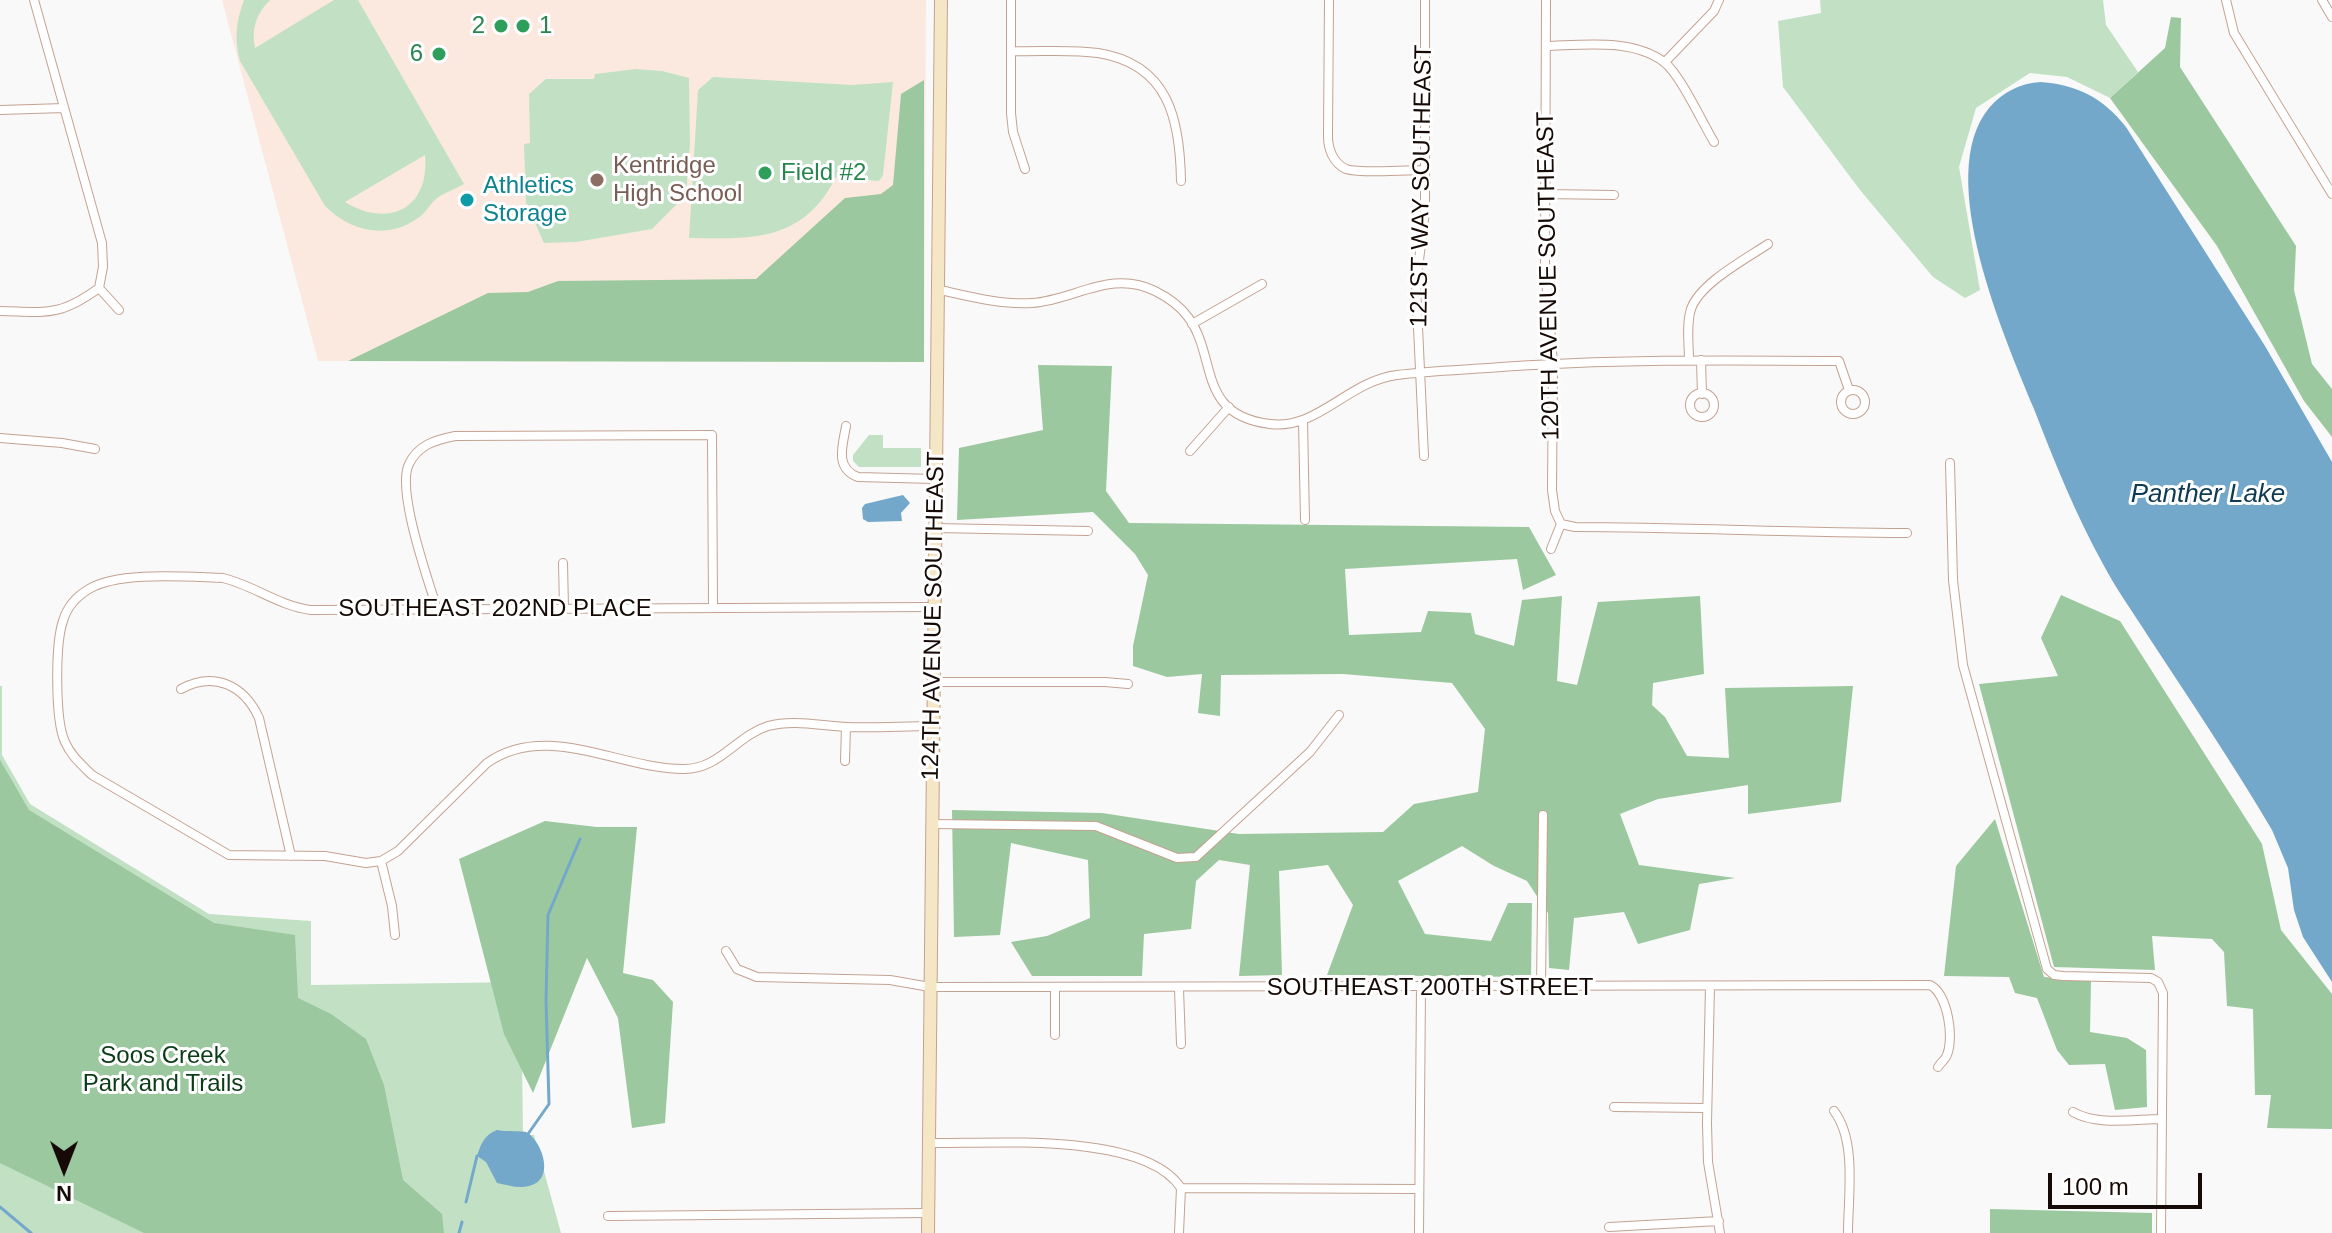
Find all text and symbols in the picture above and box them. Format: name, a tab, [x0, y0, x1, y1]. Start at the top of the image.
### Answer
place label: 2	[472, 12, 485, 40]
place label: 1	[539, 12, 552, 40]
marker: 2	[492, 17, 510, 35]
marker: 1	[514, 17, 532, 35]
place label: 6	[410, 40, 423, 68]
street label: 121ST WAY SOUTHEAST	[1405, 44, 1439, 328]
marker: 6	[430, 45, 448, 63]
street label: 120TH AVENUE SOUTHEAST	[1532, 111, 1566, 441]
place label: Kentridge High School	[613, 152, 742, 208]
place label: Field #2	[781, 159, 866, 187]
marker: Field #2	[756, 164, 774, 182]
marker: Kentridge High School	[588, 171, 606, 189]
place label: Athletics Storage	[483, 172, 574, 228]
marker: Athletics Storage	[458, 191, 476, 209]
street label: 124TH AVENUE SOUTHEAST	[917, 451, 951, 781]
water label: Panther Lake	[2131, 479, 2285, 511]
street label: SOUTHEAST 202ND PLACE	[338, 595, 652, 623]
street label: SOUTHEAST 200TH STREET	[1267, 974, 1593, 1002]
park label: Soos Creek Park and Trails	[83, 1042, 243, 1098]
north arrow	[24, 1129, 104, 1209]
scale bar	[2052, 1157, 2206, 1207]
text: 100 m	[2062, 1173, 2129, 1200]
text: N	[56, 1181, 72, 1206]

